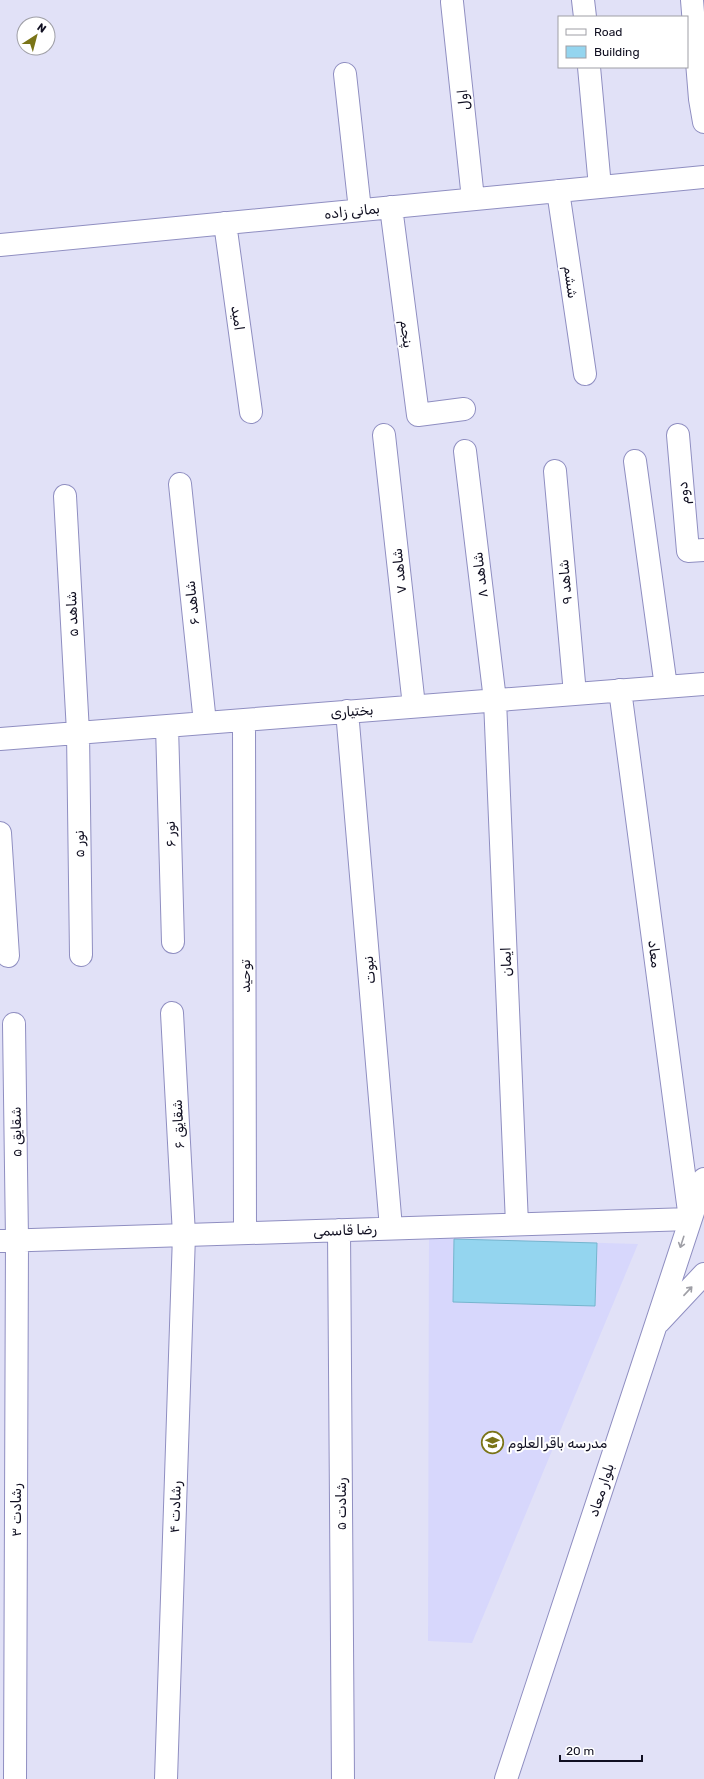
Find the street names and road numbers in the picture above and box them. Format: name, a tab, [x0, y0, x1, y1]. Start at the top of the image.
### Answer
street label: اول	[454, 89, 473, 111]
street label: بمانی زاده	[323, 200, 381, 223]
street label: ششم	[560, 265, 581, 300]
street label: امید	[227, 305, 248, 332]
street label: پنجم	[395, 319, 417, 349]
street label: دوم	[674, 481, 694, 505]
street label: شاهد ۷	[389, 547, 410, 595]
street label: شاهد ۸	[469, 551, 492, 599]
street label: شاهد ۹	[555, 559, 576, 605]
street label: شاهد ۶	[182, 580, 203, 626]
street label: شاهد ۵	[63, 591, 82, 637]
street label: بختیاری	[330, 702, 374, 721]
street label: نور ۶	[162, 821, 179, 847]
street label: نور ۵	[71, 830, 88, 858]
street label: معاد	[644, 939, 665, 969]
street label: ایمان	[497, 947, 516, 977]
street label: نبوت	[360, 955, 379, 985]
street label: توحید	[237, 959, 254, 993]
street label: شقایق ۶	[169, 1099, 188, 1149]
street label: شقایق ۵	[8, 1106, 25, 1158]
street label: رضا قاسمی	[313, 1221, 377, 1240]
street label: بلوار معاد	[585, 1461, 618, 1519]
street label: رشادت ۵	[333, 1477, 350, 1531]
street label: رشادت ۴	[166, 1481, 185, 1533]
street label: رشادت ۳	[8, 1483, 25, 1537]

